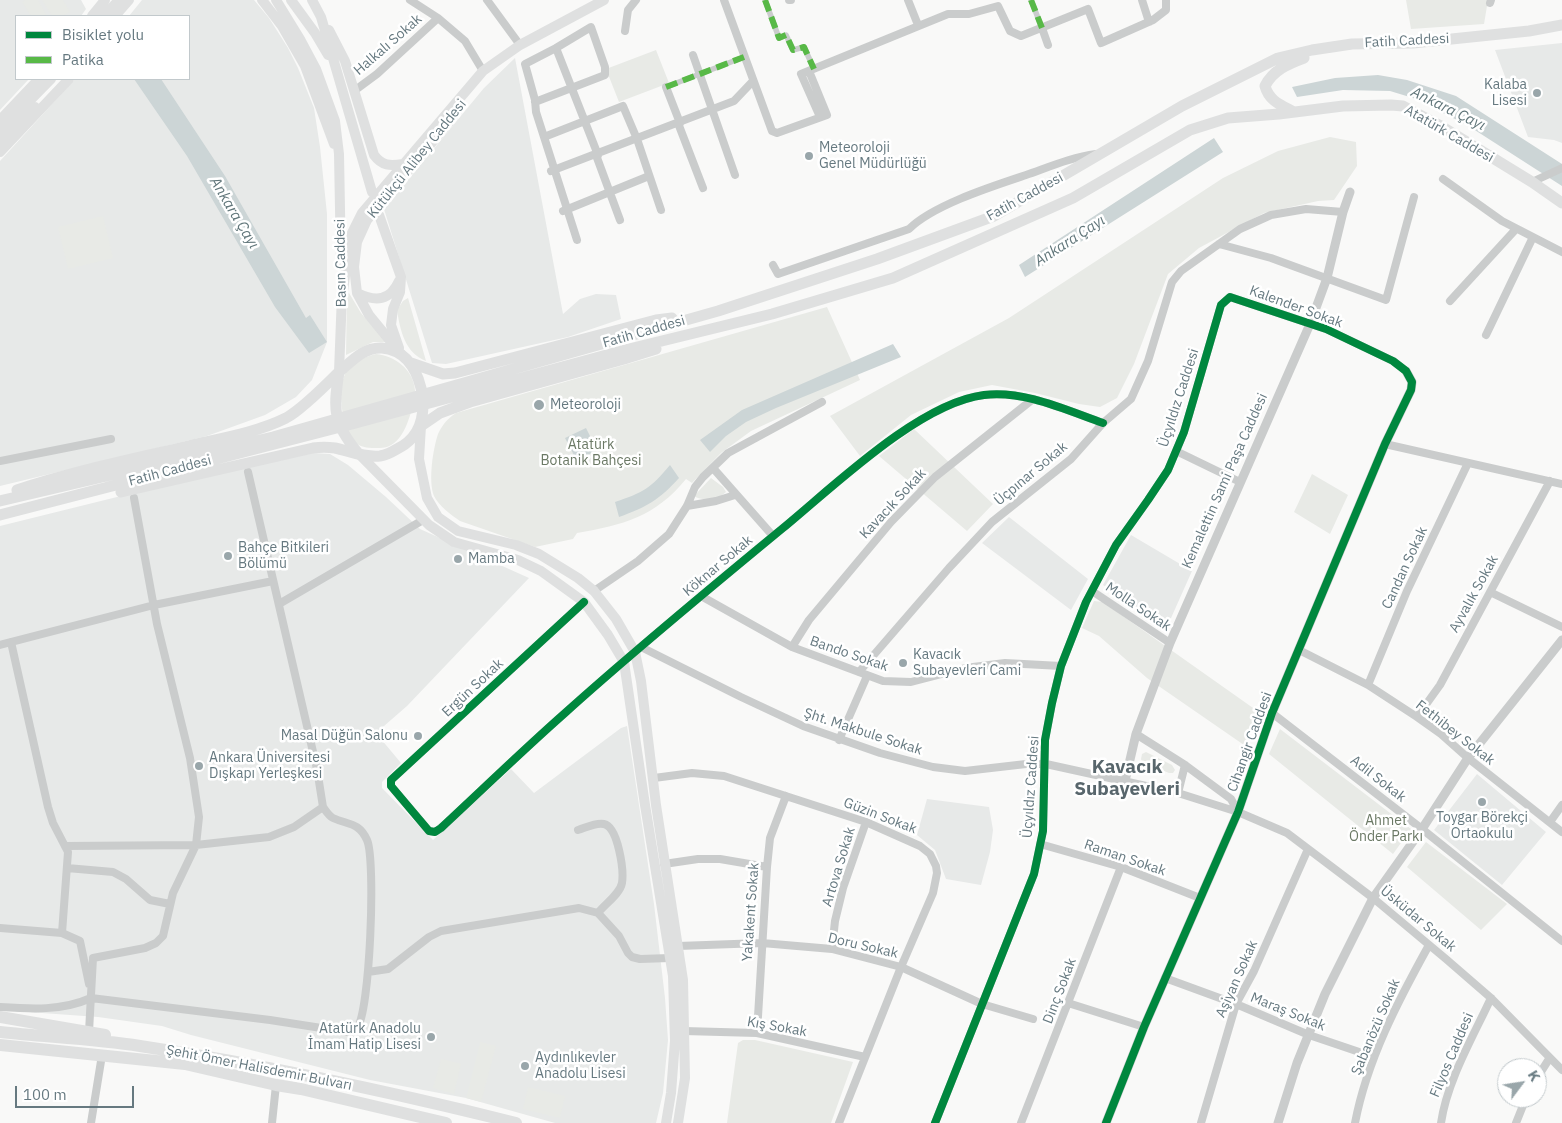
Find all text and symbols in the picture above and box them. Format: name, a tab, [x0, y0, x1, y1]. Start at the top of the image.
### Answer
street label: Halkalı Sokak	[351, 11, 425, 79]
legend	[15, 15, 190, 80]
text: Bisiklet yolu	[62, 25, 144, 44]
street label: Fatih Caddesi	[1364, 30, 1450, 52]
text: Patika	[62, 50, 104, 69]
place label: Kalaba Lisesi	[1484, 77, 1527, 110]
water label: Ankara Çayı	[1408, 83, 1488, 135]
marker: Kalaba Lisesi	[1531, 87, 1543, 99]
street label: Kütükçü Alibey Caddesi	[364, 96, 470, 222]
street label: Atatürk Caddesi	[1401, 102, 1497, 166]
place label: Meteoroloji Genel Müdürlüğü	[819, 140, 927, 172]
marker: Meteoroloji Genel Müdürlüğü	[803, 150, 815, 162]
street label: Fatih Caddesi	[984, 169, 1066, 225]
water label: Ankara Çayı	[206, 174, 262, 252]
water label: Ankara Çayı	[1031, 212, 1109, 270]
street label: Basın Caddesi	[332, 219, 350, 307]
street label: Kalender Sokak	[1247, 282, 1345, 332]
street label: Fatih Caddesi	[601, 312, 687, 352]
street label: Üçyıldız Caddesi	[1155, 347, 1203, 449]
street label: Kemalettin Sami Paşa Caddesi	[1179, 391, 1271, 571]
place label: Meteoroloji	[550, 397, 621, 413]
marker: Meteoroloji	[532, 398, 546, 412]
park label: Atatürk Botanik Bahçesi	[540, 437, 642, 470]
street label: Üçpınar Sokak	[991, 439, 1071, 509]
street label: Fatih Caddesi	[127, 452, 213, 490]
street label: Kavacık Sokak	[856, 465, 930, 543]
street label: Candan Sokak	[1379, 524, 1431, 612]
street label: Köknar Sokak	[680, 532, 756, 600]
place label: Bahçe Bitkileri Bölümü	[238, 540, 329, 572]
marker: Bahçe Bitkileri Bölümü	[222, 550, 234, 562]
place label: Mamba	[468, 551, 515, 567]
street label: Ayvalık Sokak	[1446, 552, 1502, 636]
marker: Mamba	[452, 553, 464, 565]
street label: Molla Sokak	[1102, 579, 1174, 635]
street label: Bando Sokak	[808, 633, 890, 675]
place label: Kavacık Subayevleri Cami	[913, 647, 1021, 680]
street label: Ergün Sokak	[439, 655, 507, 721]
marker: Kavacık Subayevleri Cami	[897, 657, 909, 669]
street label: Cihangir Caddesi	[1224, 690, 1276, 794]
street label: Fethibey Sokak	[1412, 697, 1498, 769]
street label: Şht. Makbule Sokak	[802, 705, 924, 759]
place label: Masal Düğün Salonu	[281, 728, 408, 744]
marker: Masal Düğün Salonu	[412, 730, 424, 742]
street label: Üçyıldız Caddesi	[1019, 735, 1043, 839]
place label: Ankara Üniversitesi Dışkapı Yerleşkesi	[209, 750, 330, 782]
street label: Adil Sokak	[1347, 752, 1409, 806]
district label: Kavacık Subayevleri	[1074, 757, 1180, 801]
marker: Ankara Üniversitesi Dışkapı Yerleşkesi	[193, 760, 205, 772]
street label: Güzin Sokak	[841, 794, 919, 838]
marker: Toygar Börekçi Ortaokulu	[1476, 796, 1488, 808]
place label: Toygar Börekçi Ortaokulu	[1436, 810, 1528, 842]
park label: Ahmet Önder Parkı	[1349, 813, 1423, 846]
street label: Artova Sokak	[819, 825, 859, 909]
street label: Raman Sokak	[1082, 836, 1168, 880]
street label: Yakakent Sokak	[739, 862, 763, 962]
street label: Üsküdar Sokak	[1377, 882, 1459, 956]
street label: Doru Sokak	[826, 930, 900, 962]
street label: Aşiyan Sokak	[1212, 938, 1262, 1020]
street label: Dinç Sokak	[1040, 956, 1080, 1026]
street label: Şabanözü Sokak	[1348, 976, 1404, 1078]
street label: Maraş Sokak	[1248, 989, 1328, 1035]
street label: Filyos Caddesi	[1427, 1010, 1477, 1100]
street label: Kış Sokak	[746, 1013, 808, 1041]
place label: Atatürk Anadolu İmam Hatip Lisesi	[308, 1021, 421, 1054]
marker: Atatürk Anadolu İmam Hatip Lisesi	[425, 1031, 437, 1043]
street label: Şehit Ömer Halisdemir Bulvarı	[165, 1042, 353, 1094]
place label: Aydınlıkevler Anadolu Lisesi	[535, 1050, 626, 1082]
north arrow	[1497, 1058, 1547, 1108]
marker: Aydınlıkevler Anadolu Lisesi	[519, 1060, 531, 1072]
text: K	[1524, 1067, 1544, 1085]
scale bar	[18, 1076, 136, 1108]
text: 100 m	[23, 1085, 67, 1104]

